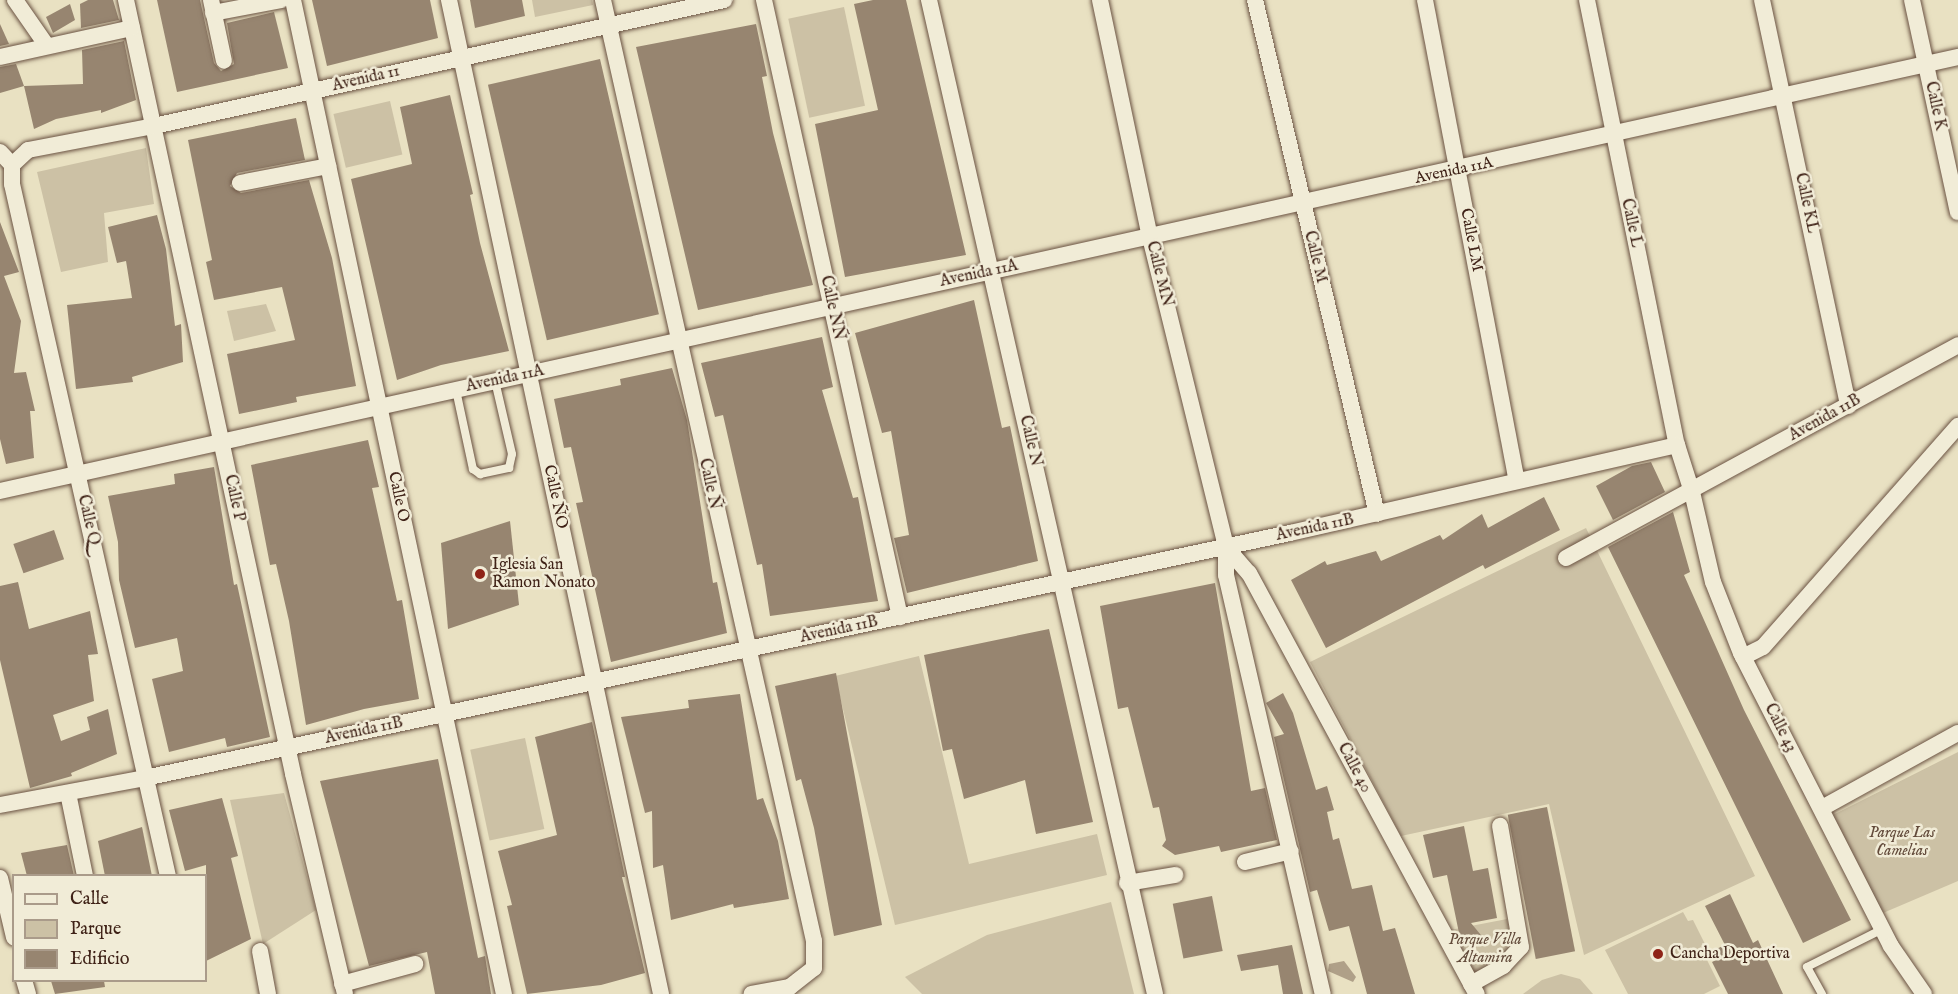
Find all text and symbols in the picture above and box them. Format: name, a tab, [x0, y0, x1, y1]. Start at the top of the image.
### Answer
street label: Avenida 11	[331, 62, 401, 96]
street label: Calle K	[1920, 80, 1950, 132]
street label: Avenida 11A	[1413, 153, 1495, 189]
street label: Calle KL	[1790, 171, 1822, 235]
street label: Calle L	[1616, 197, 1646, 249]
street label: Calle LM	[1455, 207, 1487, 273]
street label: Calle M	[1299, 229, 1331, 285]
street label: Calle MN	[1142, 239, 1176, 309]
street label: Avenida 11A	[938, 256, 1020, 292]
street label: Calle NÑ	[816, 274, 848, 342]
street label: Avenida 11A	[464, 361, 546, 397]
street label: Avenida 11B	[1786, 390, 1864, 446]
street label: Calle N	[1015, 414, 1045, 468]
street label: Calle Ñ	[694, 457, 724, 511]
street label: Calle ÑO	[539, 463, 571, 531]
street label: Calle O	[383, 470, 413, 524]
street label: Calle P	[220, 473, 248, 523]
street label: Calle Q	[73, 493, 103, 547]
street label: Avenida 11B	[1274, 510, 1356, 546]
place label: Iglesia San Ramon Nonato	[492, 555, 595, 593]
marker: Iglesia San Ramon Nonato	[473, 567, 487, 581]
street label: Avenida 11B	[798, 612, 880, 648]
street label: Calle 43	[1760, 701, 1800, 755]
street label: Avenida 11B	[323, 713, 405, 749]
street label: Calle 40	[1333, 740, 1375, 796]
park label: Parque Las Camelias	[1869, 823, 1935, 861]
legend	[12, 874, 207, 982]
text: Calle	[70, 888, 109, 911]
text: Parque	[70, 918, 121, 941]
park label: Parque Villa Altamira	[1448, 930, 1522, 968]
place label: Cancha Deportiva	[1670, 944, 1790, 964]
marker: Cancha Deportiva	[1651, 947, 1665, 961]
text: Edificio	[70, 948, 130, 971]

